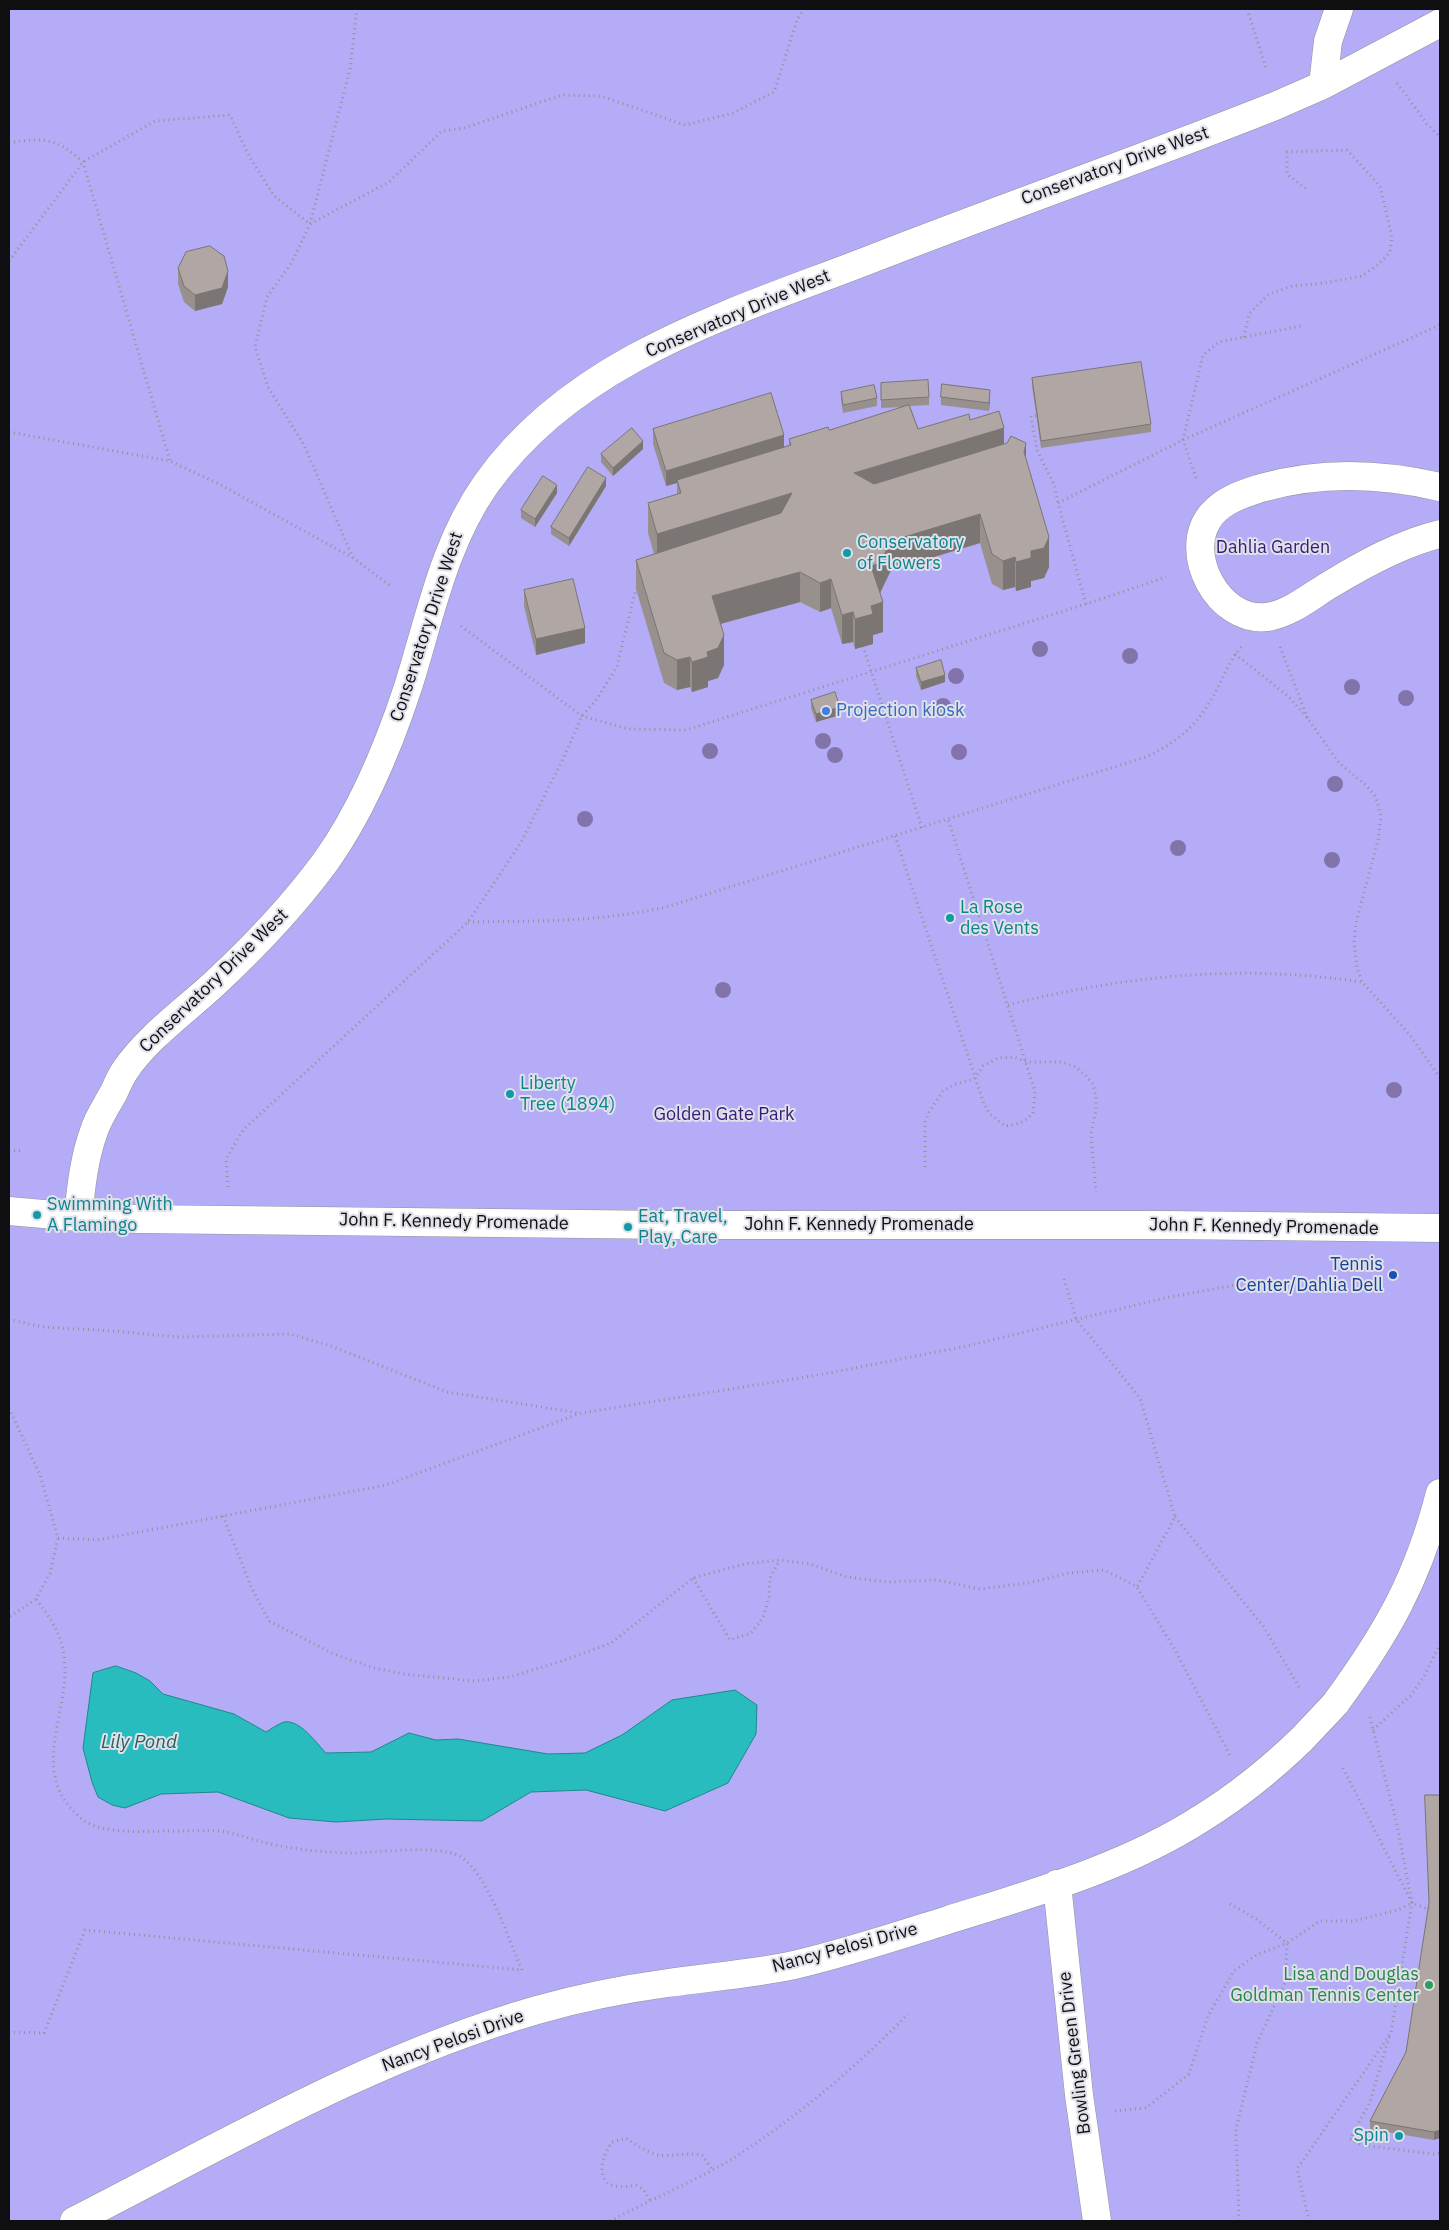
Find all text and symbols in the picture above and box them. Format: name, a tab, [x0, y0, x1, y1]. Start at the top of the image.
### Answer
street label: Conservatory Drive West	[1018, 122, 1212, 210]
street label: Conservatory Drive West	[643, 265, 833, 363]
street label: Conservatory Drive West	[386, 529, 468, 725]
place label: Conservatory of Flowers	[857, 532, 964, 574]
park label: Dahlia Garden	[1216, 537, 1330, 559]
marker: Conservatory of Flowers	[841, 547, 853, 559]
place label: Projection kiosk	[836, 700, 964, 722]
marker: Projection kiosk	[820, 705, 832, 717]
place label: La Rose des Vents	[960, 897, 1039, 940]
street label: Conservatory Drive West	[135, 904, 293, 1058]
marker: La Rose des Vents	[944, 912, 956, 924]
place label: Liberty Tree (1894)	[520, 1073, 615, 1116]
marker: Liberty Tree (1894)	[504, 1088, 516, 1100]
park label: Golden Gate Park	[653, 1104, 795, 1126]
place label: Swimming With A Flamingo	[47, 1194, 173, 1236]
place label: Eat, Travel, Play, Care	[638, 1206, 728, 1248]
marker: Swimming With A Flamingo	[31, 1209, 43, 1221]
street label: John F. Kennedy Promenade	[339, 1209, 569, 1235]
street label: John F. Kennedy Promenade	[744, 1214, 974, 1236]
street label: John F. Kennedy Promenade	[1149, 1214, 1379, 1240]
marker: Eat, Travel, Play, Care	[622, 1221, 634, 1233]
place label: Tennis Center/Dahlia Dell	[1236, 1254, 1383, 1296]
marker: Tennis Center/Dahlia Dell	[1387, 1269, 1399, 1281]
water label: Lily Pond	[101, 1732, 177, 1754]
street label: Nancy Pelosi Drive	[770, 1918, 920, 1978]
place label: Lisa and Douglas Goldman Tennis Center	[1230, 1964, 1419, 2006]
street label: Bowling Green Drive	[1054, 1970, 1096, 2136]
marker: Lisa and Douglas Goldman Tennis Center	[1423, 1979, 1435, 1991]
street label: Nancy Pelosi Drive	[379, 2005, 527, 2077]
place label: Spin	[1353, 2125, 1389, 2147]
marker: Spin	[1393, 2130, 1405, 2142]

